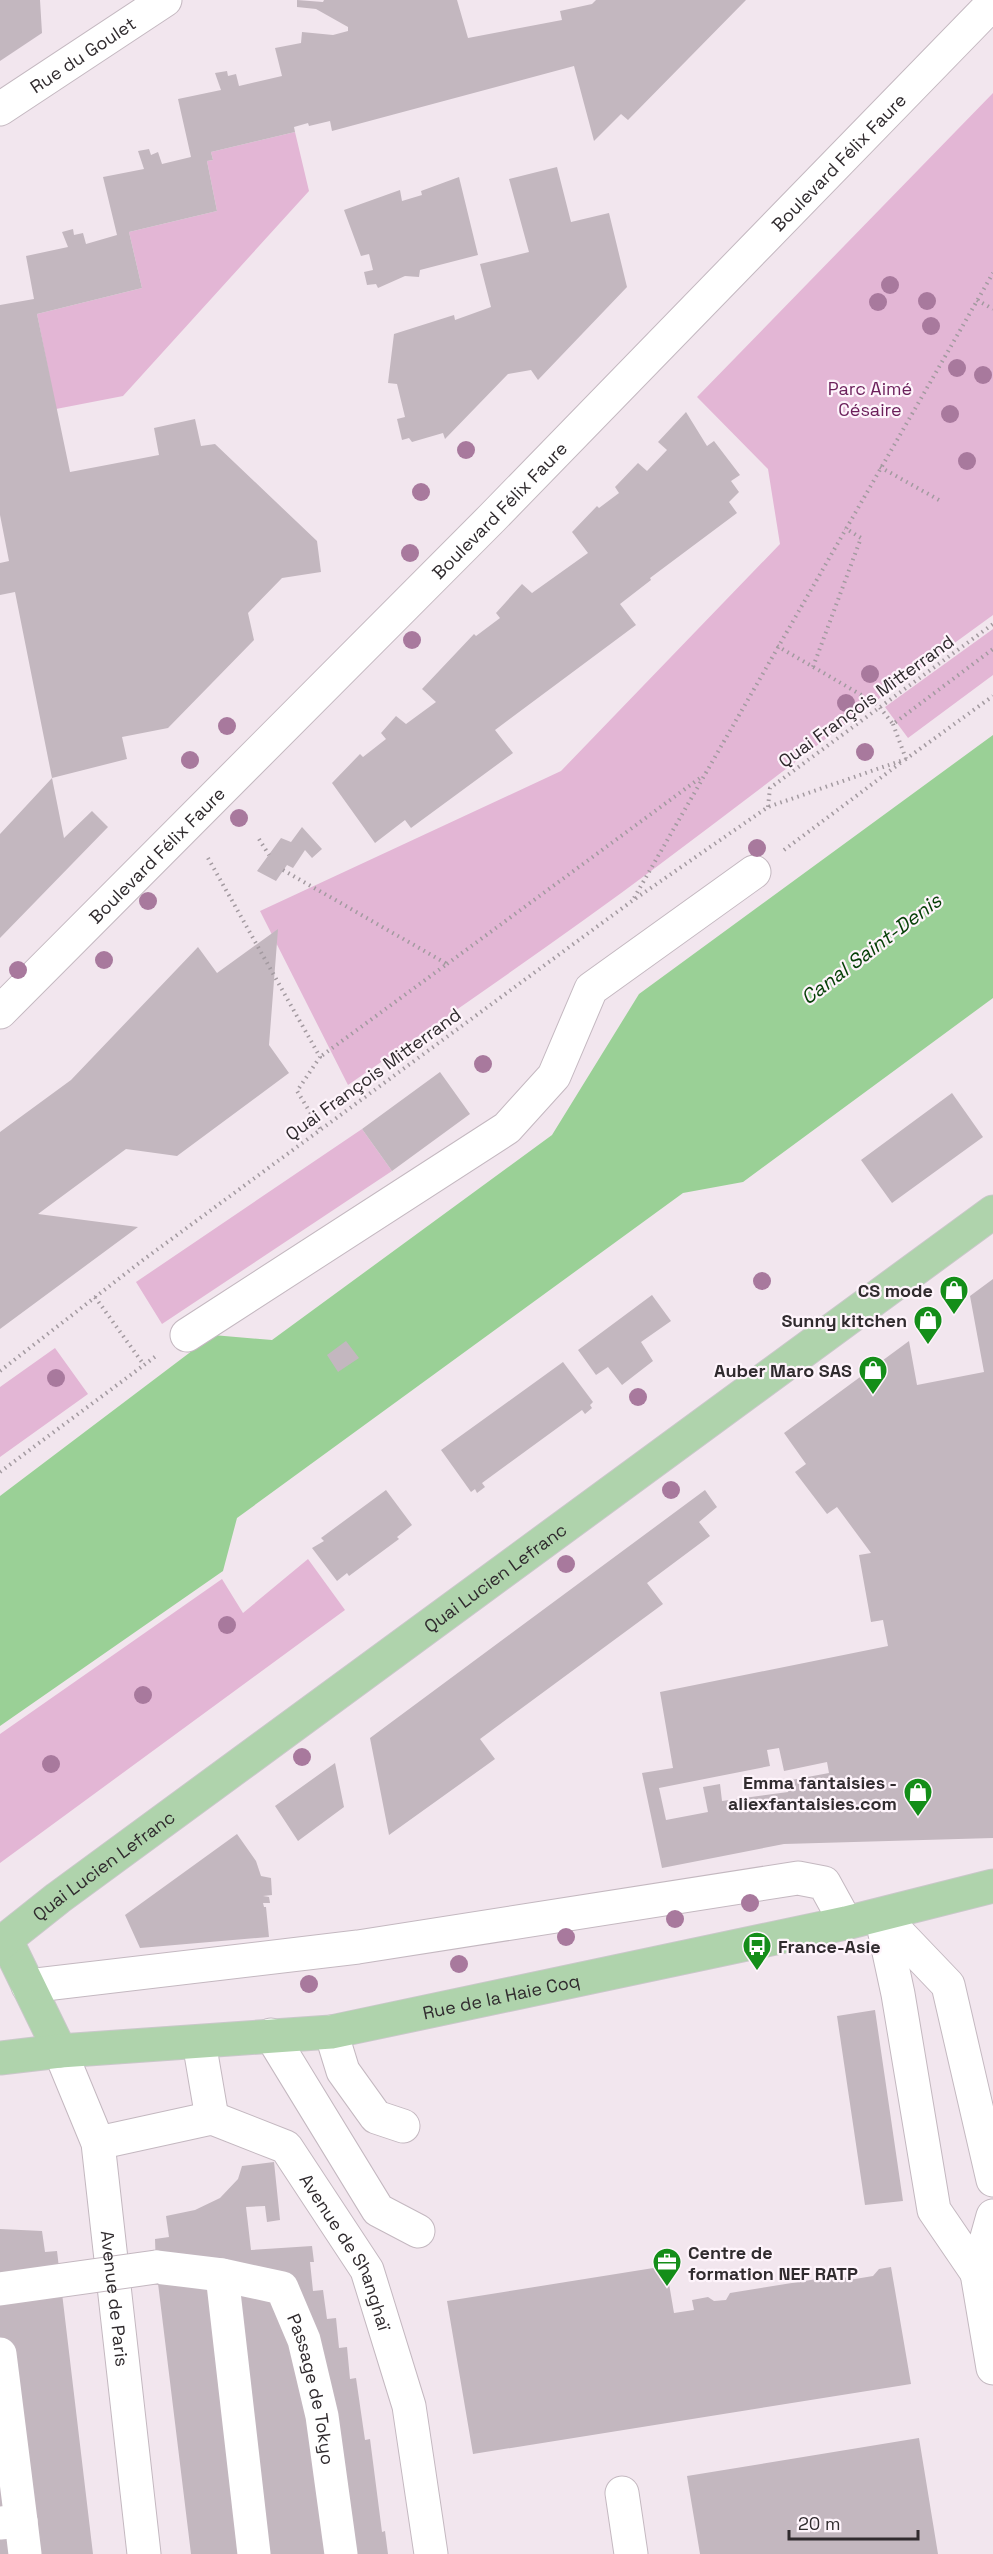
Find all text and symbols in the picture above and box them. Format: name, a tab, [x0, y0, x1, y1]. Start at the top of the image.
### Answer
street label: Rue du Goulet	[25, 11, 140, 98]
street label: Boulevard Félix Faure	[766, 88, 911, 236]
park label: Parc Aimé Césaire	[828, 377, 912, 421]
street label: Boulevard Félix Faure	[427, 436, 572, 584]
street label: Quai François Mitterrand	[774, 630, 958, 772]
street label: Boulevard Félix Faure	[84, 782, 230, 928]
water label: Canal Saint-Denis	[795, 887, 948, 1010]
street label: Quai François Mitterrand	[281, 1003, 465, 1145]
shop icon: CS mode	[938, 1274, 970, 1316]
place label: CS mode	[858, 1279, 933, 1302]
shop icon: Sunny kitchen	[912, 1304, 944, 1346]
place label: Sunny kitchen	[781, 1309, 907, 1332]
shop icon: Auber Maro SAS	[857, 1354, 889, 1396]
place label: Auber Maro SAS	[714, 1359, 852, 1382]
street label: Quai Lucien Lefranc	[419, 1517, 571, 1637]
place label: Emma fantaisies - aliexfantaisies.com	[728, 1771, 897, 1815]
shop icon: Emma fantaisies - aliexfantaisies.com	[902, 1776, 934, 1818]
street label: Quai Lucien Lefranc	[28, 1805, 179, 1926]
bus stop icon: France-Asie	[741, 1930, 773, 1972]
place label: France-Asie	[778, 1935, 881, 1958]
street label: Rue de la Haie Coq	[420, 1968, 582, 2024]
street label: Avenue de Shanghaï	[295, 2169, 397, 2334]
street label: Avenue de Paris	[96, 2229, 134, 2368]
place label: Centre de formation NEF RATP	[688, 2241, 858, 2285]
office icon: Centre de formation NEF RATP	[651, 2246, 683, 2288]
street label: Passage de Tokyo	[283, 2310, 340, 2466]
scale bar	[789, 2503, 918, 2541]
text: 20 m	[798, 2512, 841, 2535]

